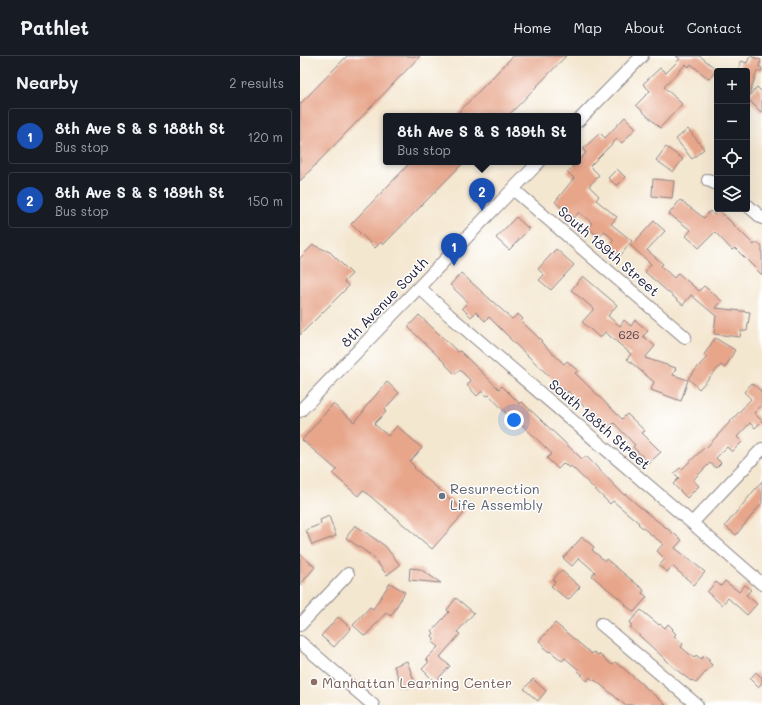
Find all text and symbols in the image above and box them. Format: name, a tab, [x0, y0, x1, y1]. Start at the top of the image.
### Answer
text: Pathlet	[20, 15, 89, 40]
text: Home	[513, 18, 551, 37]
text: Map	[573, 18, 602, 37]
text: About	[624, 18, 665, 37]
text: Contact	[687, 18, 742, 37]
map controls	[714, 68, 750, 212]
button: +	[714, 68, 750, 104]
text: Nearby	[16, 71, 78, 93]
text: 2 results	[229, 74, 284, 91]
button: −	[714, 104, 750, 140]
popup	[383, 113, 581, 165]
text: 8th Ave S & S 188th St	[55, 118, 225, 138]
text: 8th Ave S & S 189th St	[397, 121, 567, 141]
text: 1	[27, 128, 33, 145]
text: 120 m	[247, 128, 283, 145]
text: Bus stop	[55, 138, 108, 155]
button: locate	[714, 140, 750, 176]
text: Bus stop	[397, 141, 451, 158]
button: layers	[714, 176, 750, 212]
pin: 2	[469, 178, 495, 211]
text: 8th Ave S & S 189th St	[55, 182, 225, 202]
text: 2	[26, 192, 34, 209]
text: 150 m	[247, 192, 283, 209]
text: Bus stop	[55, 202, 108, 219]
street label: South 189th Street	[554, 202, 664, 300]
pin: 1	[441, 233, 467, 266]
street label: 8th Avenue South	[336, 253, 432, 351]
house number: 626	[618, 326, 640, 342]
street label: South 188th Street	[545, 375, 655, 473]
your location	[504, 410, 524, 430]
place label: Resurrection Life Assembly	[450, 479, 543, 514]
marker: Resurrection Life Assembly	[437, 491, 447, 501]
place label: Manhattan Learning Center	[322, 673, 512, 692]
marker: Manhattan Learning Center	[309, 677, 319, 687]

